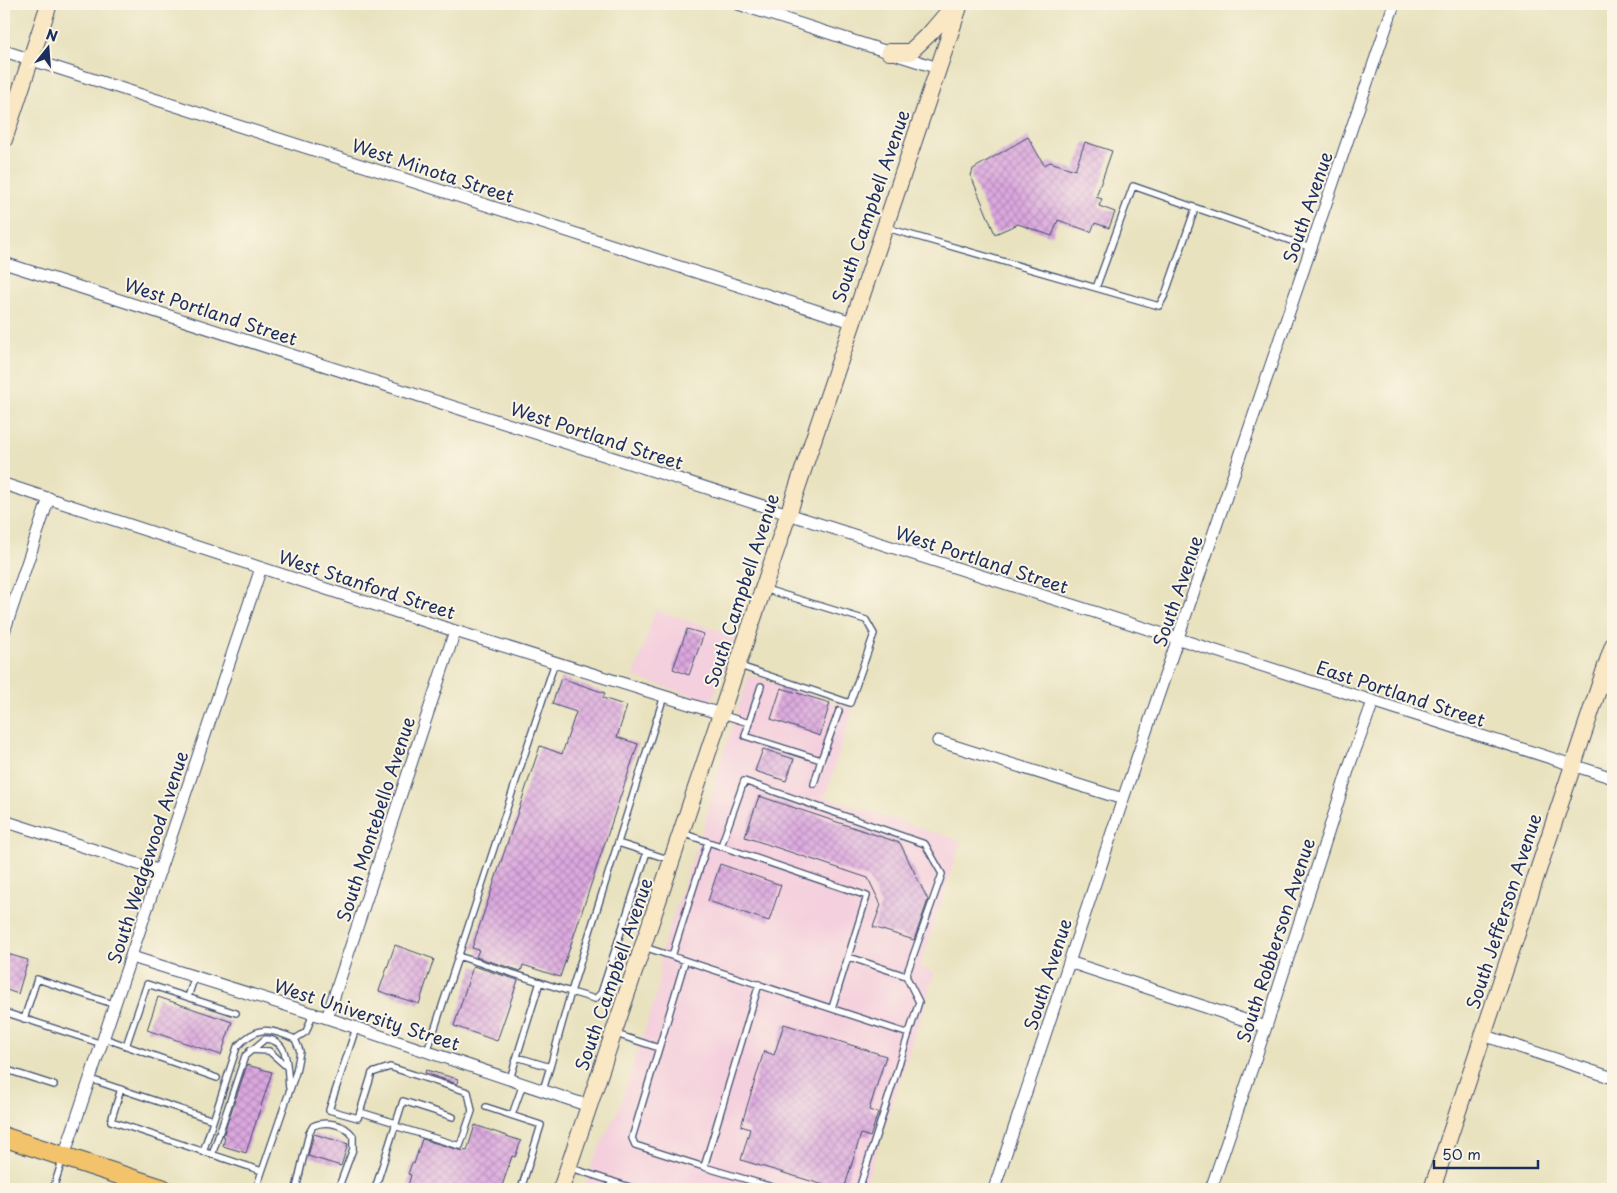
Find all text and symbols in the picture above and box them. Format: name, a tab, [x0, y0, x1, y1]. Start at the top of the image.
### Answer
north arrow	[22, 22, 72, 72]
text: N	[44, 23, 60, 47]
street label: South Campbell Avenue	[824, 106, 916, 306]
street label: West Minota Street	[348, 131, 518, 209]
street label: South Avenue	[1275, 148, 1339, 266]
street label: West Portland Street	[121, 270, 301, 352]
street label: West Portland Street	[507, 394, 687, 476]
street label: South Campbell Avenue	[697, 489, 785, 690]
street label: West Portland Street	[892, 518, 1072, 600]
street label: South Avenue	[1145, 532, 1209, 650]
street label: West Stanford Street	[275, 543, 459, 625]
street label: East Portland Street	[1313, 653, 1489, 733]
street label: South Montebello Avenue	[329, 713, 421, 925]
street label: South Wedgewood Avenue	[100, 747, 194, 967]
street label: South Jefferson Avenue	[1459, 809, 1547, 1012]
street label: South Robberson Avenue	[1229, 834, 1321, 1046]
street label: South Campbell Avenue	[567, 874, 659, 1074]
street label: South Avenue	[1016, 914, 1078, 1033]
street label: West University Street	[271, 971, 463, 1057]
scale bar	[1434, 1138, 1538, 1170]
text: 50 m	[1442, 1142, 1481, 1165]

